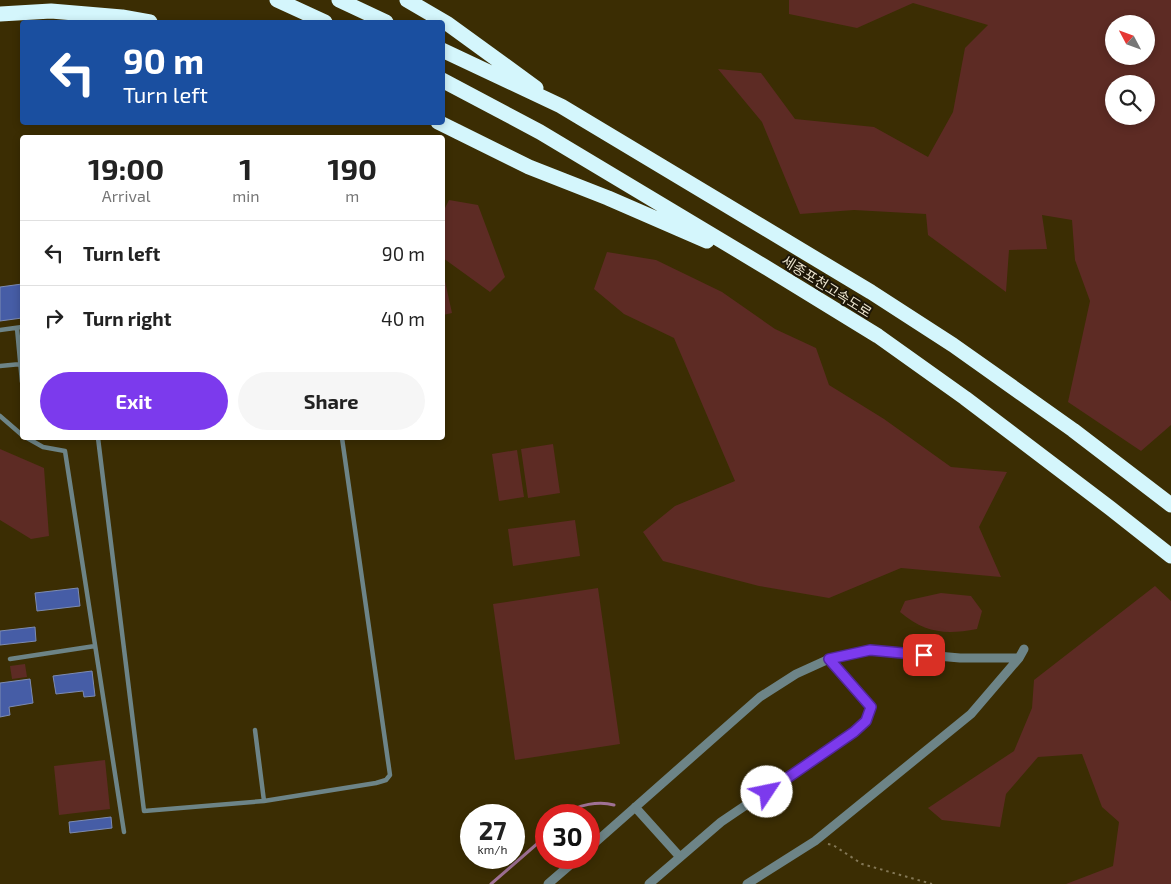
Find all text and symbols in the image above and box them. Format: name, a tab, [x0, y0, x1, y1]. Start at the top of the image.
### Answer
north arrow	[1105, 15, 1155, 65]
map controls	[1105, 15, 1155, 125]
text: 90 m	[123, 39, 204, 81]
icon: left	[40, 40, 105, 105]
button: search	[1105, 75, 1155, 125]
text: Turn left	[123, 81, 208, 107]
text: 19:00	[88, 150, 164, 186]
text: 1	[239, 150, 252, 186]
text: 190	[327, 150, 377, 186]
text: Arrival	[102, 186, 150, 205]
text: min	[232, 186, 259, 205]
text: m	[345, 186, 359, 205]
icon: left	[40, 239, 68, 267]
text: Turn left	[83, 242, 160, 265]
text: 90 m	[382, 242, 425, 265]
street label: 세종포천고속도로	[779, 251, 875, 321]
icon: right	[40, 304, 68, 332]
text: Turn right	[83, 307, 171, 330]
text: 40 m	[381, 307, 425, 330]
button: Exit	[40, 372, 228, 430]
button: Share	[238, 372, 425, 430]
pin	[903, 634, 945, 676]
icon: arrive	[910, 641, 938, 669]
position arrow	[740, 765, 792, 817]
speed limit sign: 30	[535, 804, 600, 869]
text: 27	[479, 815, 506, 845]
text: km/h	[478, 842, 507, 856]

